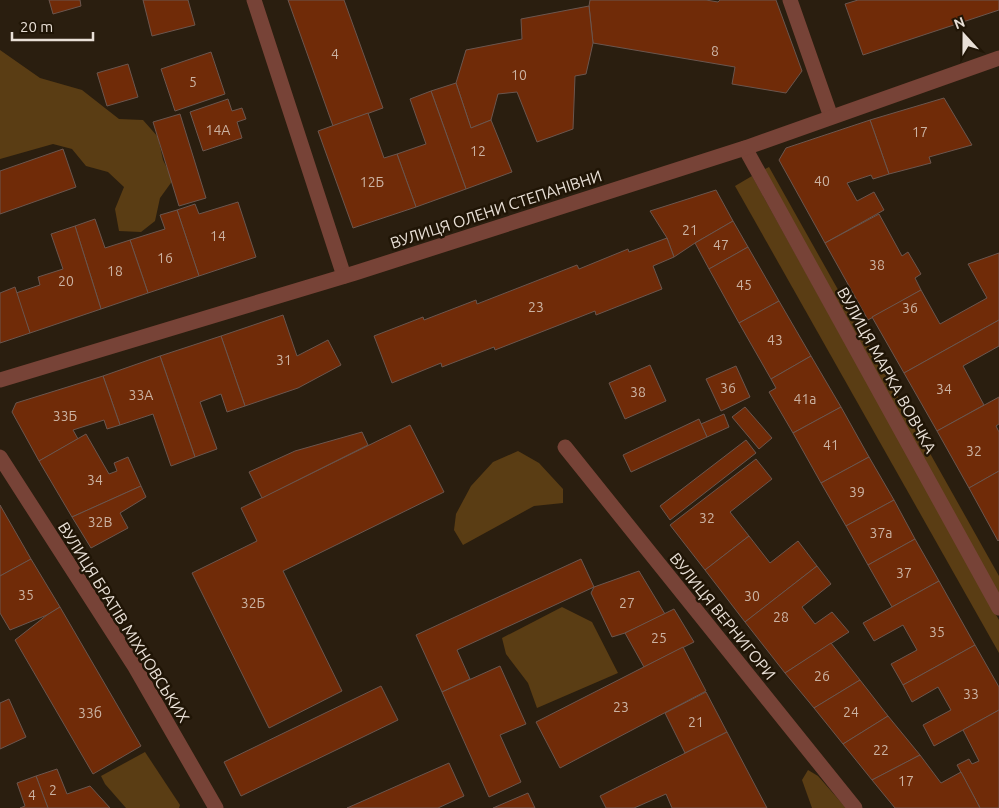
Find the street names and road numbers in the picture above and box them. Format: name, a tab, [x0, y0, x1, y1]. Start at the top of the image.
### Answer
street label: ВУЛИЦЯ ОЛЕНИ СТЕПАНІВНИ	[388, 166, 604, 252]
street label: ВУЛИЦЯ МАРКА ВОВЧКА	[834, 284, 940, 457]
street label: ВУЛИЦЯ БРАТІВ МІХНОВСЬКИХ	[55, 518, 193, 726]
street label: ВУЛИЦЯ ВЕРНИГОРИ	[666, 549, 780, 683]

